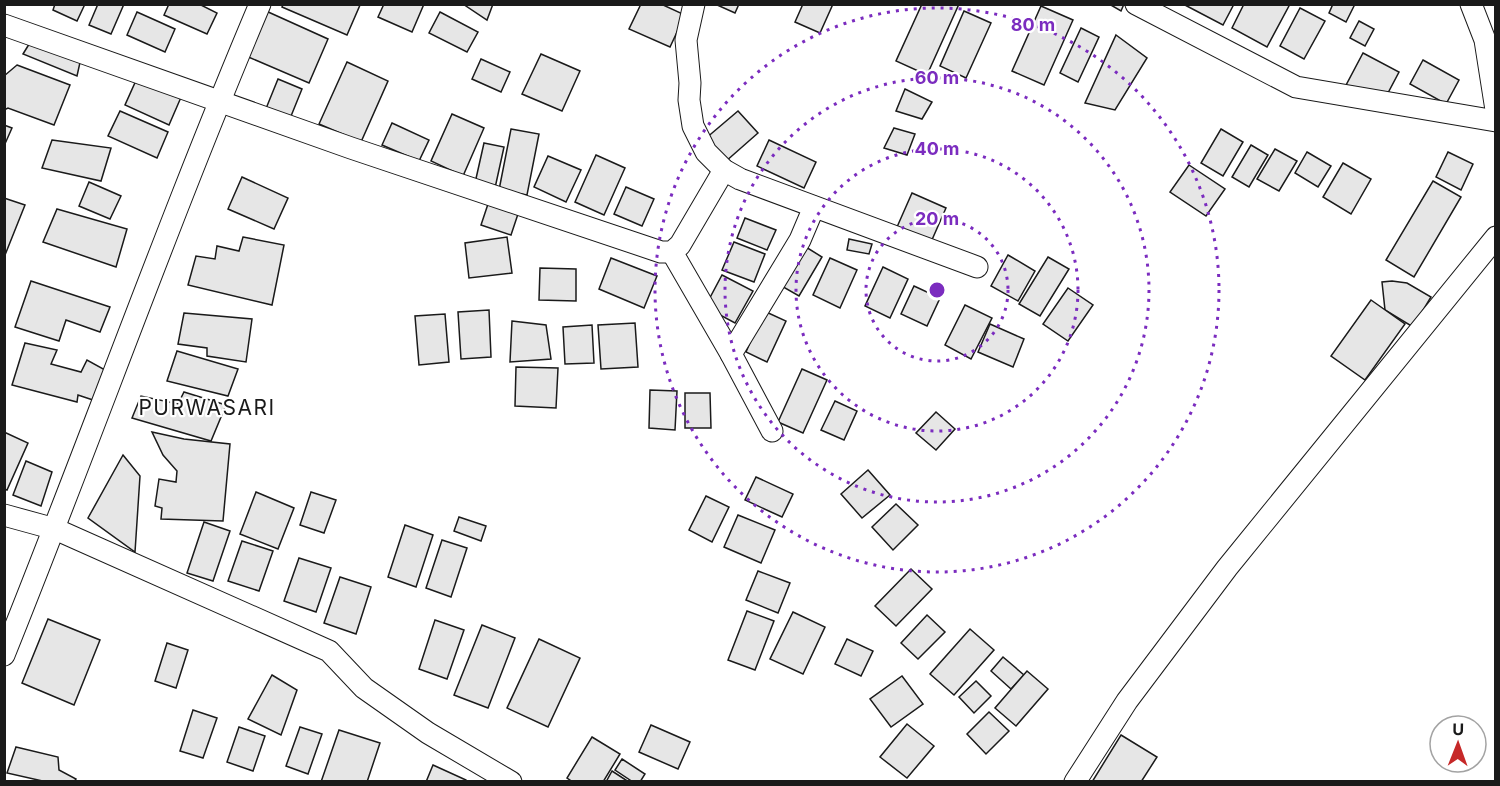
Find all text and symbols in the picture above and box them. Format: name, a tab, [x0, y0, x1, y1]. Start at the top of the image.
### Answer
text: 80 m	[1011, 14, 1055, 35]
text: 60 m	[915, 67, 959, 88]
text: 40 m	[915, 138, 960, 159]
text: 20 m	[915, 208, 959, 229]
centre of rings	[927, 280, 947, 300]
district label: PURWASARI	[138, 395, 276, 420]
north arrow	[1428, 714, 1488, 774]
text: U	[1452, 719, 1464, 739]

